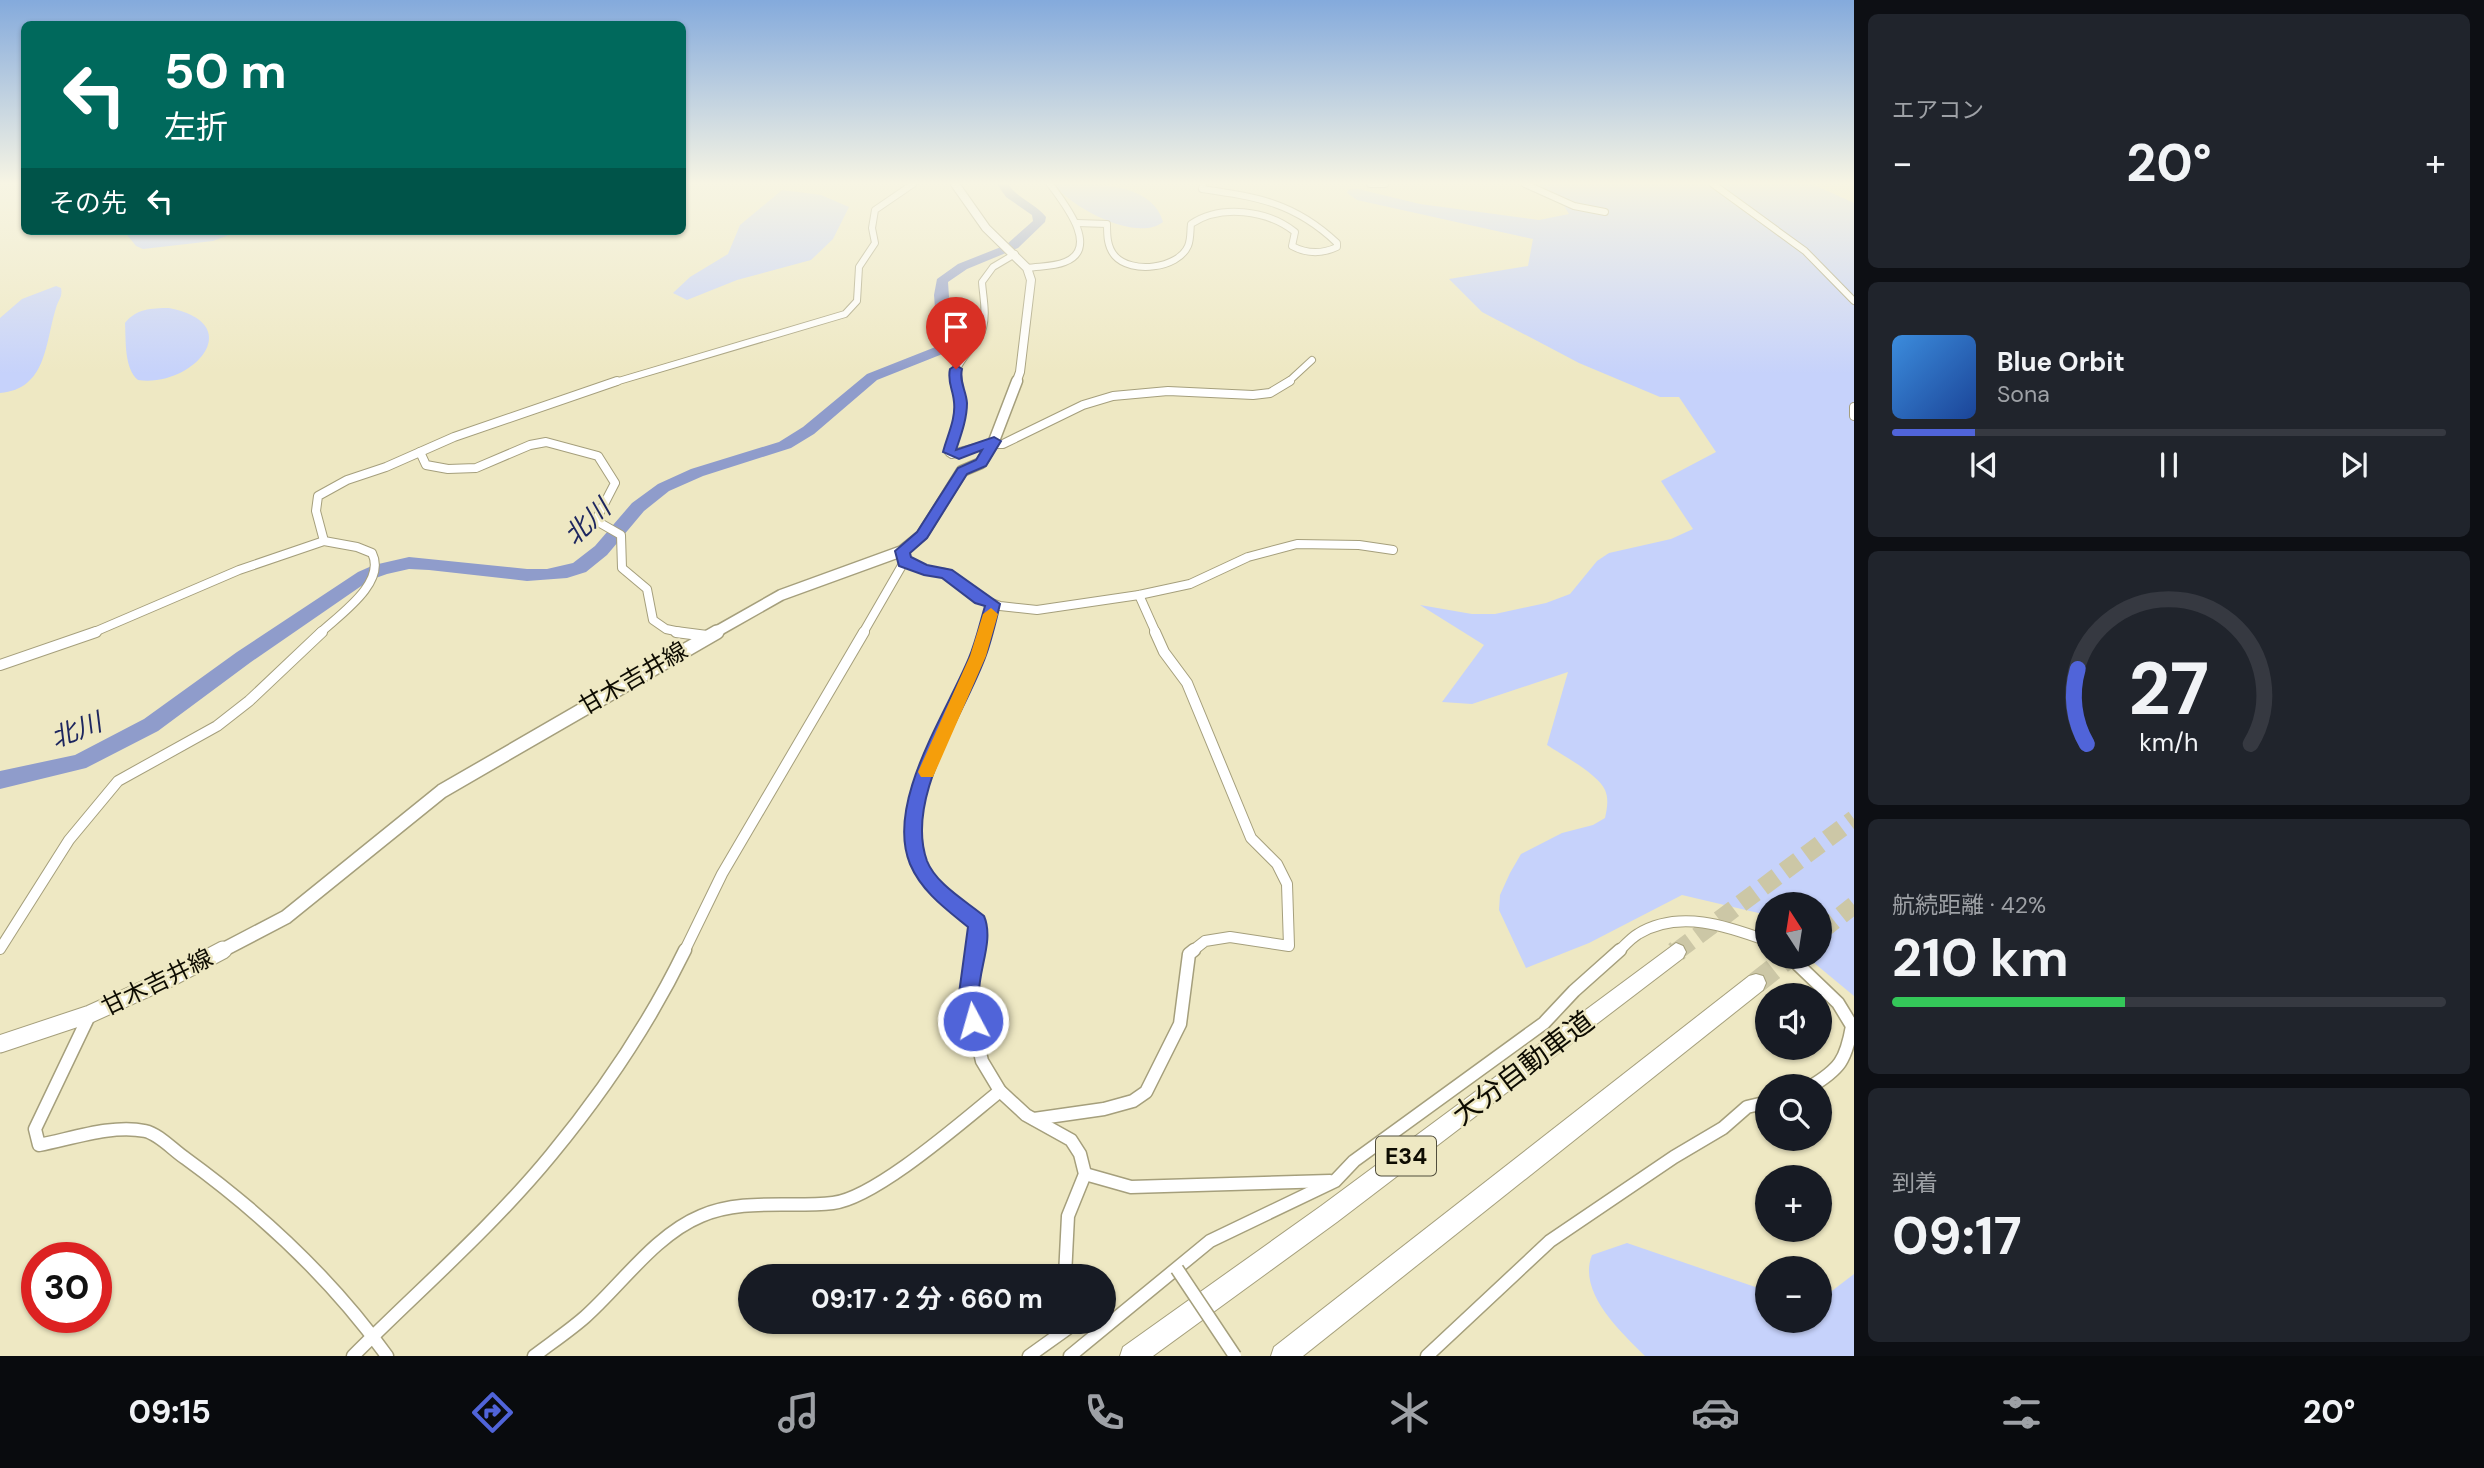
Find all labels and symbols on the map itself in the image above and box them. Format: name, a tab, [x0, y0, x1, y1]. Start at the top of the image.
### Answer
pin	[926, 297, 986, 369]
water label: 北川	[556, 490, 620, 552]
street label: 甘木吉井線	[573, 635, 693, 721]
water label: 北川	[46, 704, 109, 755]
north arrow	[1755, 892, 1832, 970]
street label: 甘木吉井線	[96, 942, 218, 1022]
position arrow	[936, 984, 1010, 1058]
street label: 大分自動車道	[1445, 1003, 1601, 1133]
road number: E34	[1376, 1136, 1436, 1176]
speed limit sign: 30	[21, 1242, 112, 1333]

